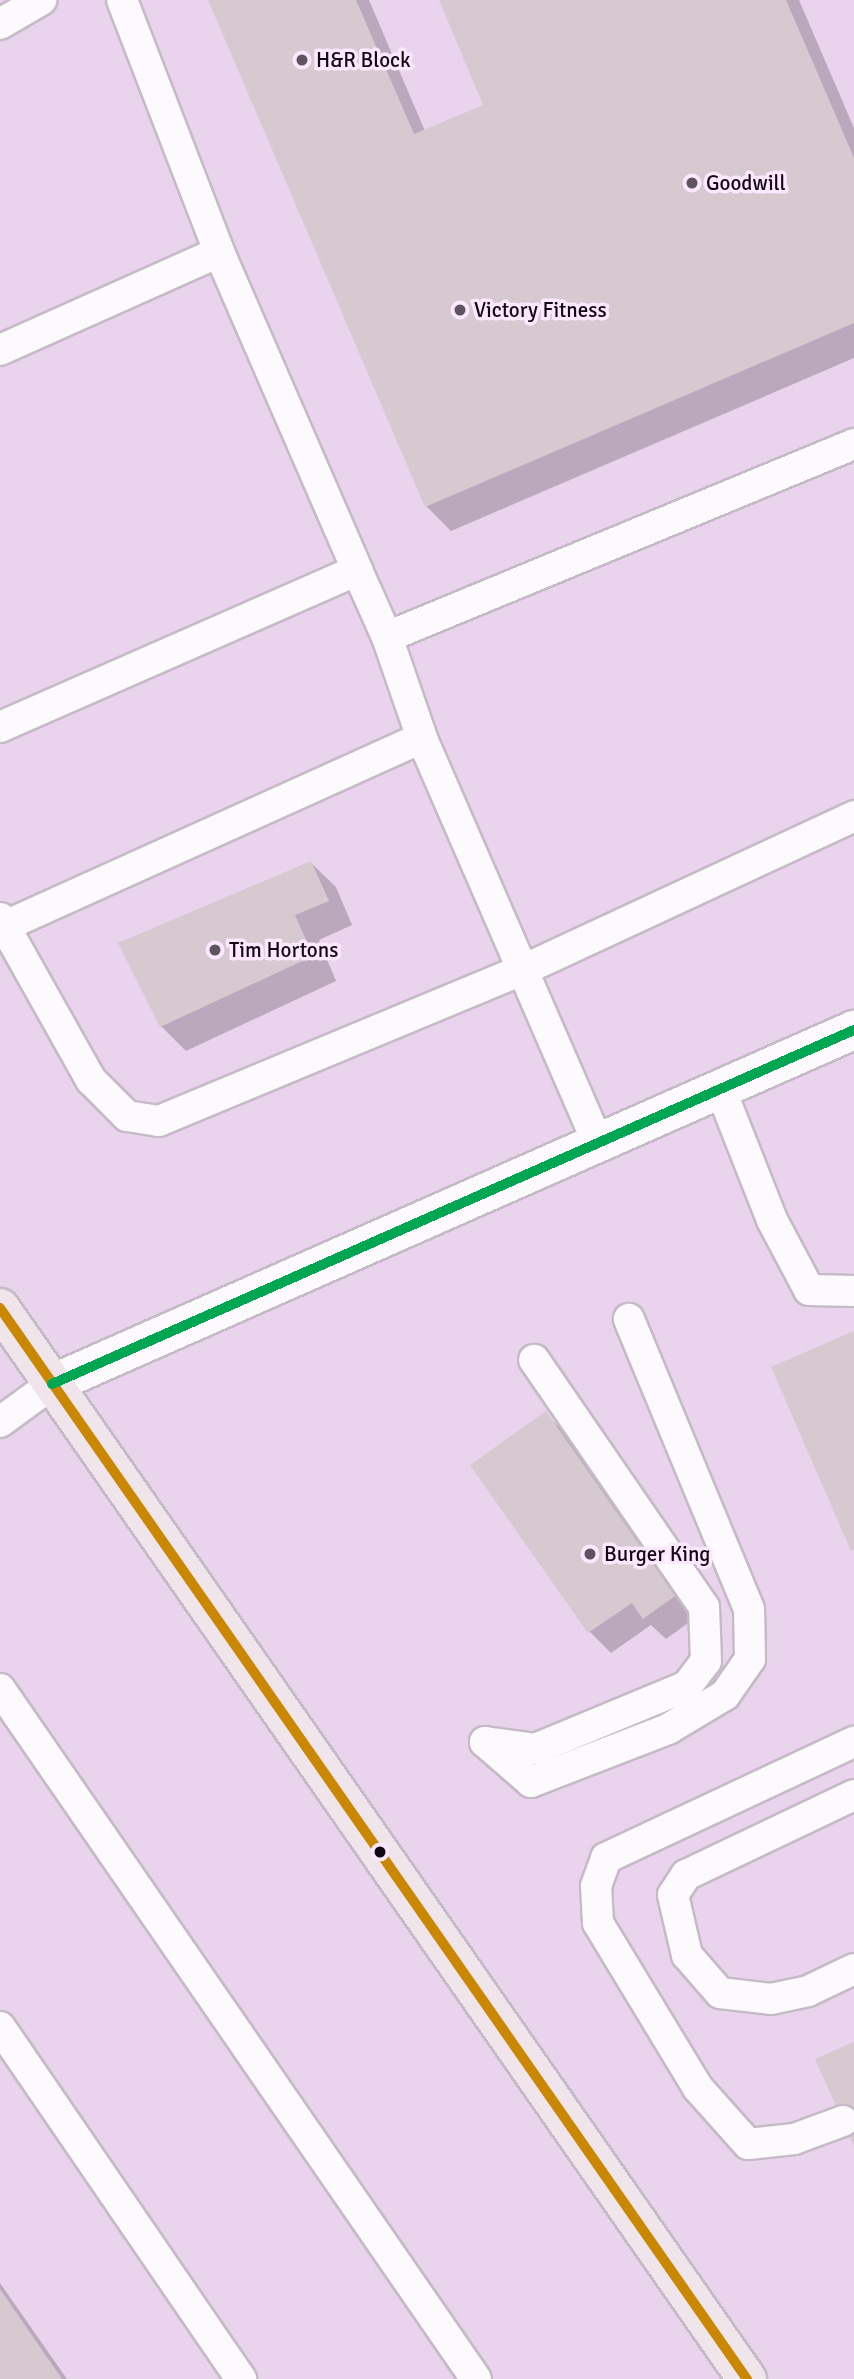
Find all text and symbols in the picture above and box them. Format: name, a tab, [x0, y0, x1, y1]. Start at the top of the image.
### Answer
place label: H&R Block	[316, 47, 410, 73]
marker: H&R Block	[294, 52, 310, 68]
place label: Goodwill	[706, 170, 786, 196]
marker: Goodwill	[684, 175, 700, 191]
place label: Victory Fitness	[474, 297, 607, 323]
marker: Victory Fitness	[452, 302, 468, 318]
place label: Tim Hortons	[229, 937, 338, 963]
marker: Tim Hortons	[207, 942, 223, 958]
place label: Burger King	[604, 1541, 710, 1567]
marker: Burger King	[582, 1546, 598, 1562]
unlabelled marker	[373, 1845, 387, 1859]

